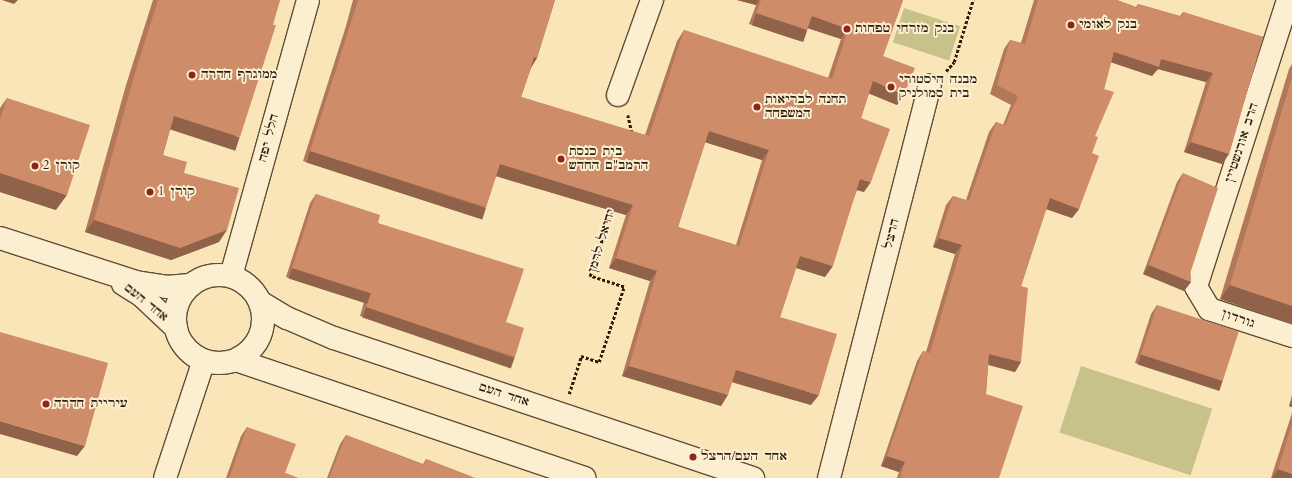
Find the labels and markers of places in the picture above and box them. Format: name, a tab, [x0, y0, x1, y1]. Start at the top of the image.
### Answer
place label: בנק לאומי	[1079, 18, 1135, 32]
marker: בנק לאומי	[1066, 20, 1076, 30]
place label: בנק מזרחי טפחות	[855, 22, 949, 36]
marker: בנק מזרחי טפחות	[842, 24, 852, 34]
place label: ממוגרף חדרה	[201, 68, 275, 82]
marker: ממוגרף חדרה	[186, 69, 198, 81]
place label: מבנה היסטורי בית סמולניק	[899, 73, 975, 101]
marker: מבנה היסטורי בית סמולניק	[886, 82, 896, 92]
place label: תחנה לבריאות המשפחה	[765, 93, 843, 121]
marker: תחנה לבריאות המשפחה	[752, 102, 762, 112]
place label: בית כנסת הרמב"ם החדש	[569, 145, 646, 173]
marker: בית כנסת הרמב"ם החדש	[556, 154, 566, 164]
place label: קורן 2	[43, 159, 77, 173]
marker: קורן 2	[30, 161, 40, 171]
place label: קורן 1	[158, 185, 192, 199]
marker: קורן 1	[145, 187, 155, 197]
place label: עיריית חדרה	[54, 397, 125, 411]
marker: עיריית חדרה	[41, 399, 51, 409]
place label: אחד העם/הרצל	[701, 450, 784, 464]
marker: אחד העם/הרצל	[688, 452, 698, 462]

